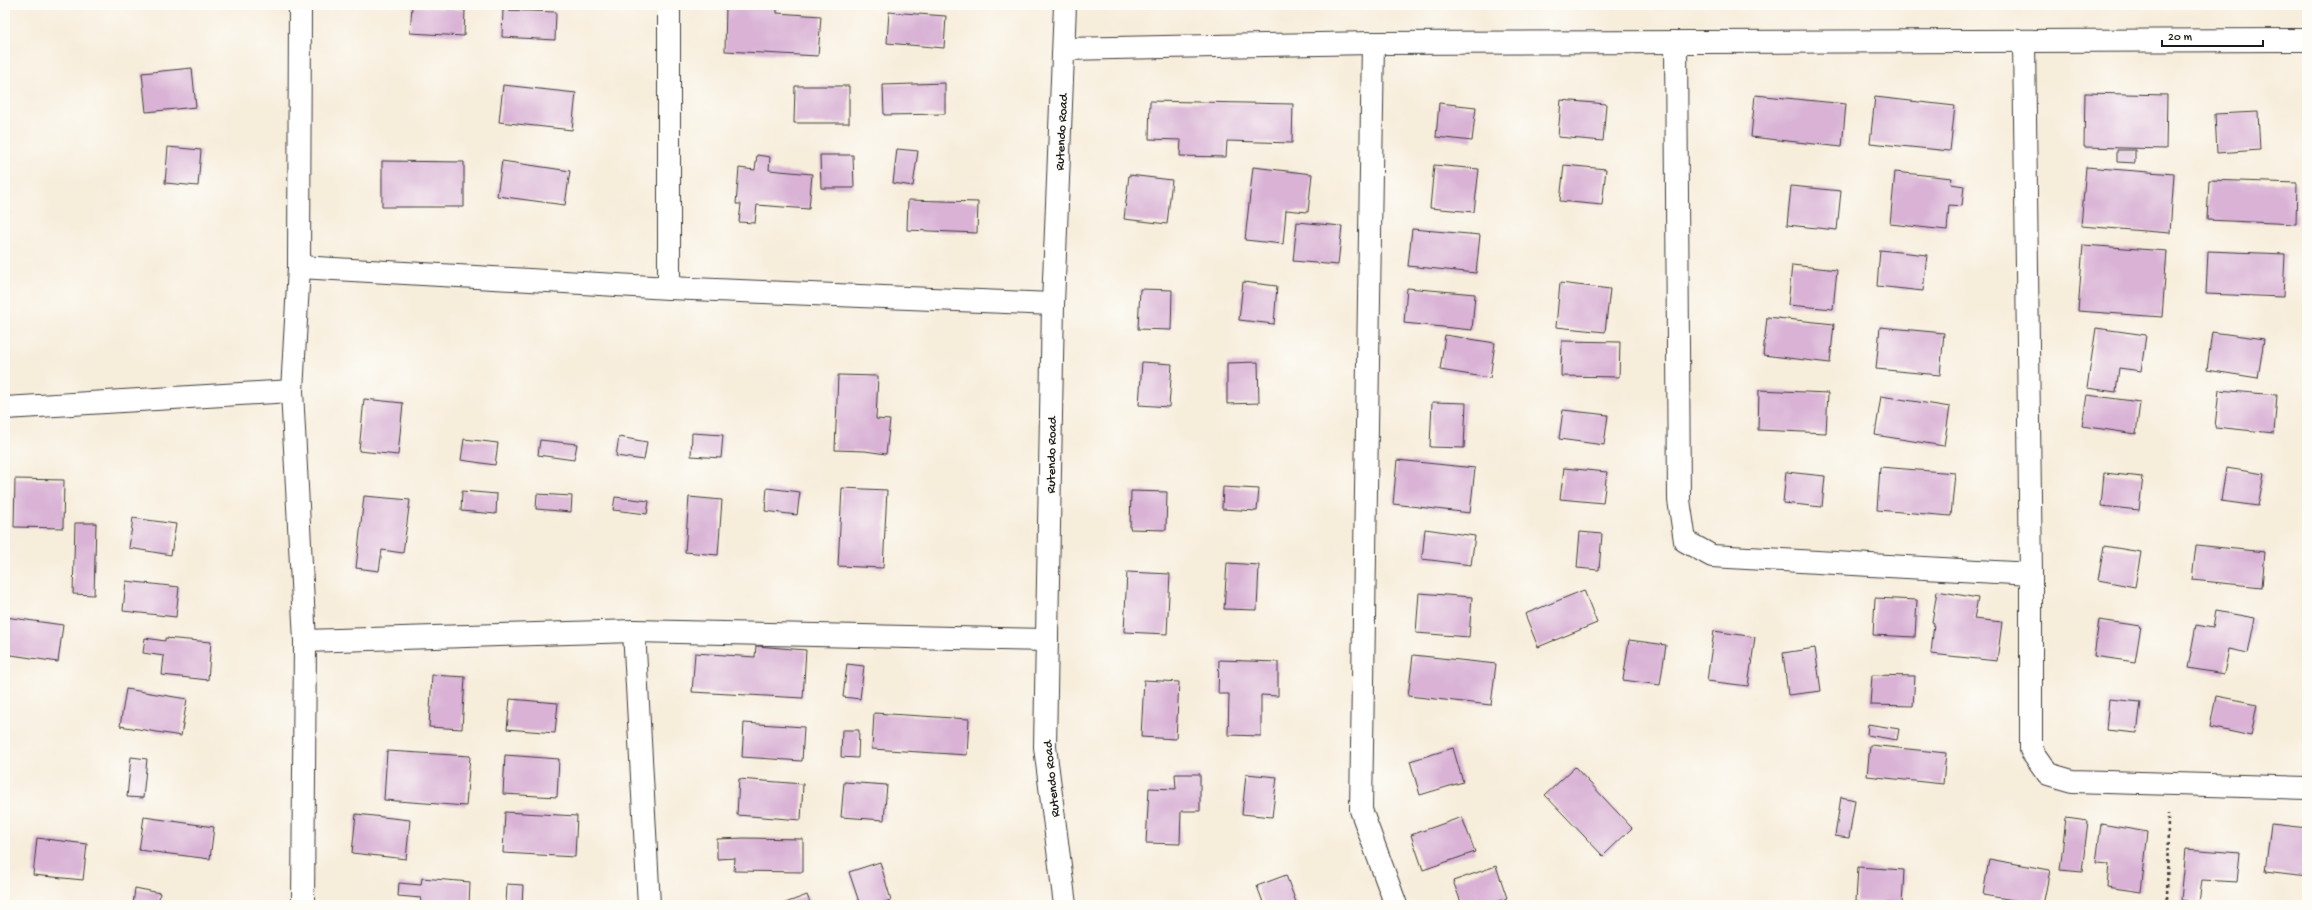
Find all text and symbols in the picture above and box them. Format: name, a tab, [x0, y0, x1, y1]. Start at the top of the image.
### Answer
scale bar	[2162, 22, 2263, 48]
text: 20 m	[2168, 31, 2193, 45]
street label: Rutendo Road	[1053, 92, 1072, 171]
street label: Rutendo Road	[1044, 415, 1061, 494]
street label: Rutendo Road	[1041, 738, 1064, 818]

